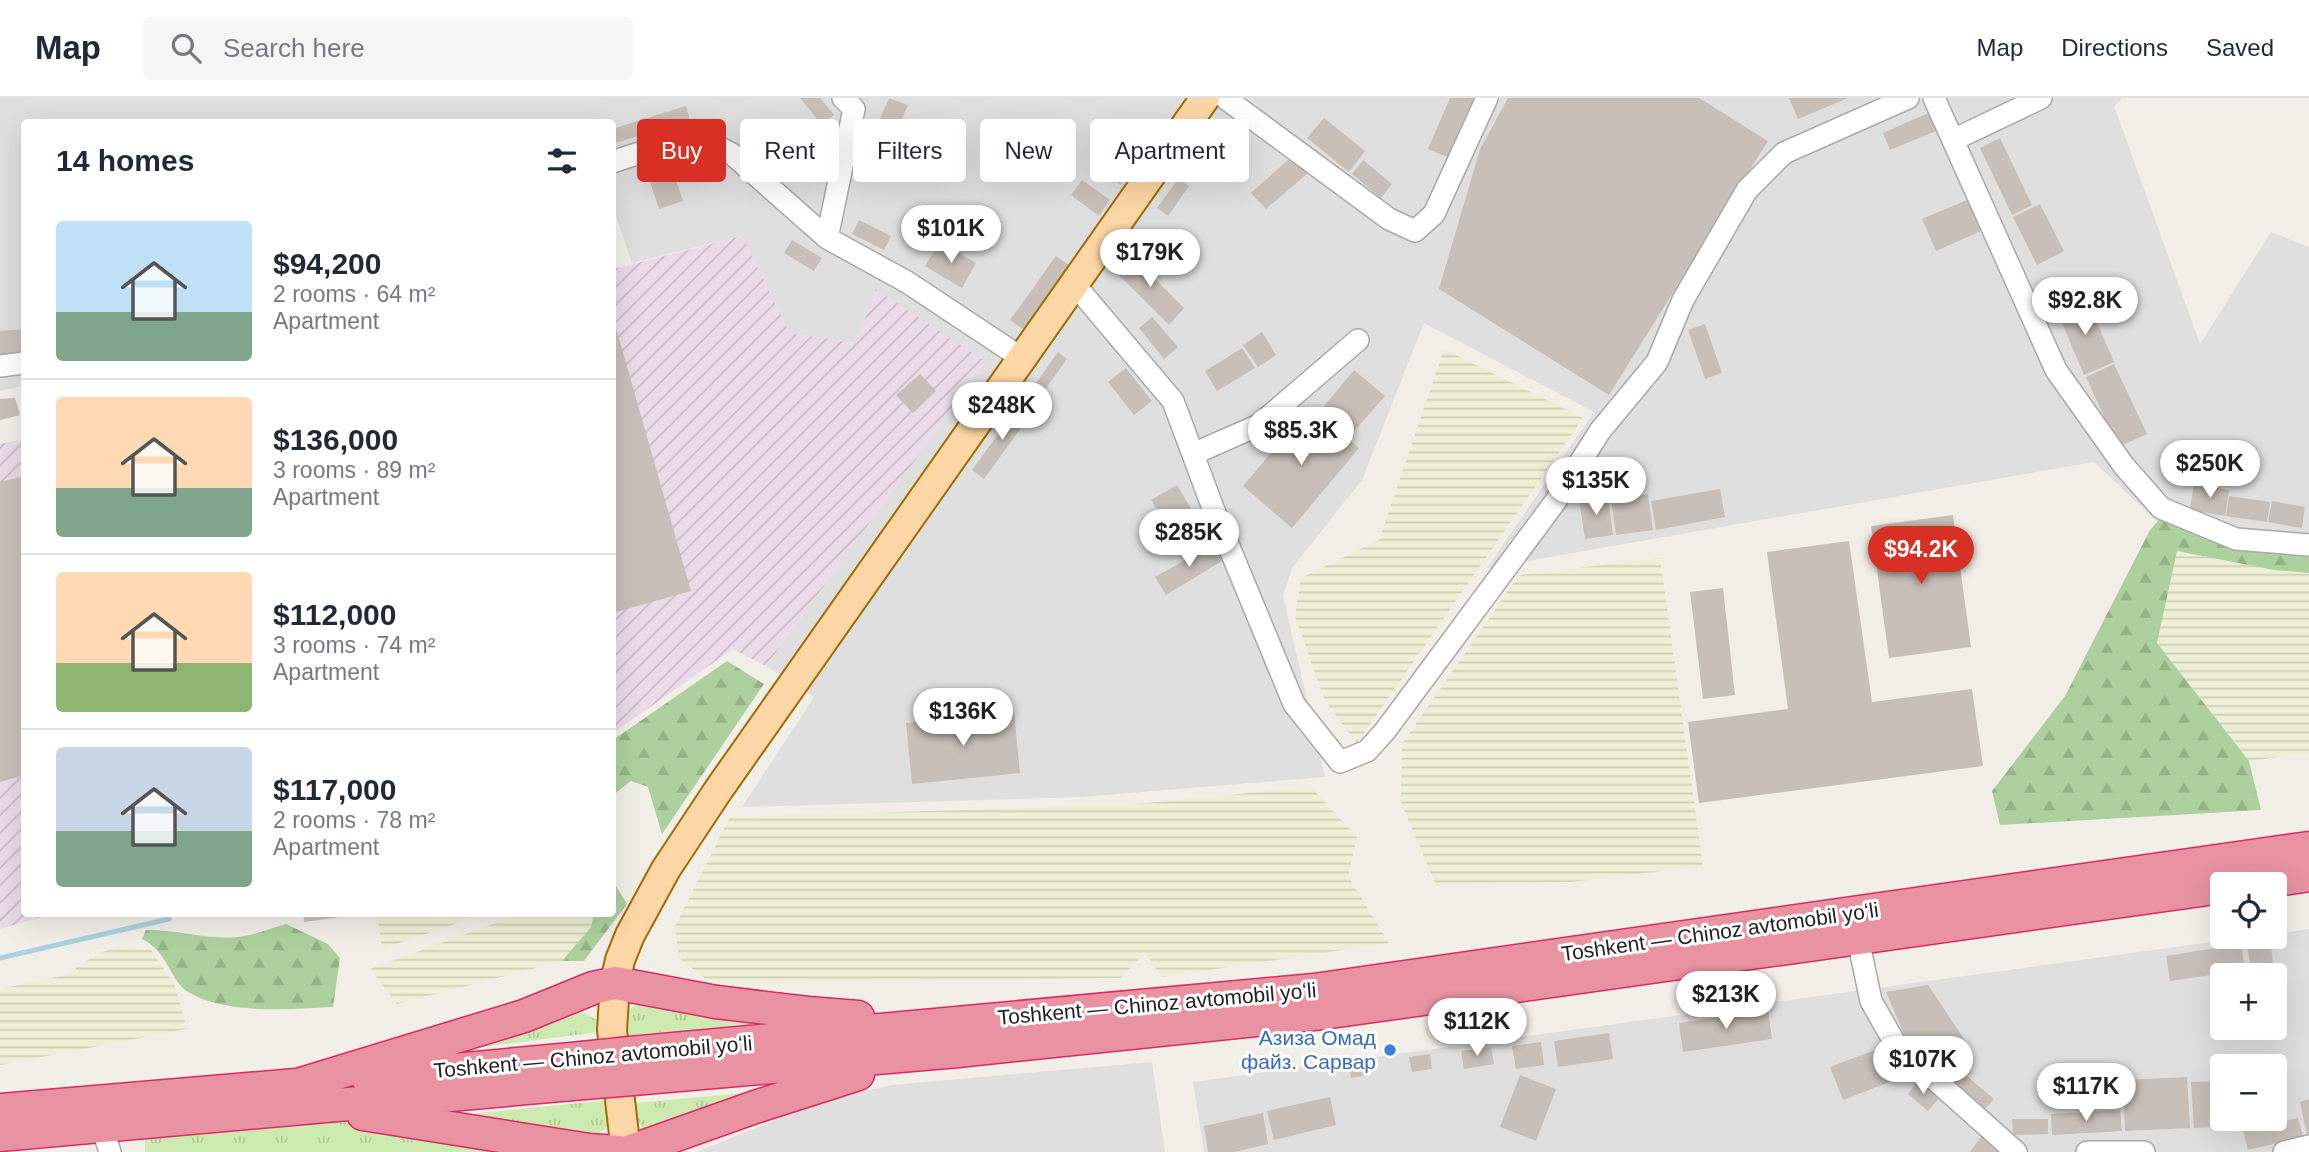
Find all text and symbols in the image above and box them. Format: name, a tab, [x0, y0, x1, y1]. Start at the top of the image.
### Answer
search box	[143, 17, 633, 80]
text: Map	[35, 29, 101, 66]
icon: search	[167, 29, 205, 67]
text: Search here	[223, 33, 365, 63]
text: Map	[1977, 34, 2023, 61]
text: Directions	[2061, 34, 2168, 61]
text: Saved	[2206, 34, 2274, 61]
chip: Buy	[637, 119, 726, 182]
chip: Rent	[740, 119, 839, 182]
chip: Filters	[853, 119, 966, 182]
chip: New	[980, 119, 1076, 182]
chip: Apartment	[1090, 119, 1249, 182]
icon: filters	[543, 142, 581, 180]
text: 14 homes	[56, 144, 194, 177]
pin: $101K	[902, 206, 1000, 265]
text: $101K	[917, 215, 985, 241]
pin: $179K	[1101, 230, 1199, 289]
text: $179K	[1116, 239, 1184, 265]
text: $94,200	[273, 247, 381, 280]
icon: home	[112, 249, 196, 333]
pin: $92.8K	[2028, 278, 2142, 337]
text: 2 rooms · 64 m²	[273, 281, 435, 307]
text: $92.8K	[2048, 287, 2122, 313]
text: Apartment	[273, 308, 379, 334]
pin: $248K	[953, 382, 1051, 442]
text: $248K	[968, 392, 1036, 418]
pin: $85.3K	[1244, 408, 1358, 467]
text: $85.3K	[1264, 417, 1338, 443]
text: $136,000	[273, 423, 398, 456]
icon: home	[112, 425, 196, 509]
pin: $250K	[2161, 440, 2259, 500]
text: $250K	[2176, 450, 2244, 476]
text: 3 rooms · 89 m²	[273, 457, 435, 483]
pin: $135K	[1547, 458, 1645, 517]
text: $135K	[1562, 467, 1630, 493]
text: Apartment	[273, 484, 379, 510]
pin: $285K	[1140, 510, 1238, 569]
text: $285K	[1155, 519, 1223, 545]
pin: $94.2K	[1864, 526, 1978, 586]
text: $94.2K	[1884, 536, 1958, 562]
text: $112,000	[273, 598, 396, 631]
icon: home	[112, 600, 196, 684]
text: 3 rooms · 74 m²	[273, 632, 435, 658]
text: Apartment	[273, 659, 379, 685]
pin: $136K	[914, 688, 1012, 748]
text: $136K	[929, 698, 997, 724]
text: $117,000	[273, 773, 396, 806]
icon: home	[112, 775, 196, 859]
text: 2 rooms · 78 m²	[273, 807, 435, 833]
text: Apartment	[273, 834, 379, 860]
map controls	[2210, 872, 2287, 1131]
button: locate	[2210, 872, 2287, 949]
street label: Toshkent — Chinoz avtomobil yoʻli	[1560, 898, 1880, 965]
button: +	[2210, 963, 2287, 1040]
pin: $213K	[1677, 972, 1775, 1031]
street label: Toshkent — Chinoz avtomobil yoʻli	[997, 978, 1317, 1029]
text: $213K	[1692, 981, 1760, 1007]
pin: $112K	[1428, 998, 1526, 1058]
text: $112K	[1444, 1008, 1510, 1034]
place label: Азиза Омад файз. Сарвар	[1241, 1026, 1376, 1073]
street label: Toshkent — Chinoz avtomobil yoʻli	[433, 1031, 753, 1082]
pin: $107K	[1874, 1037, 1972, 1096]
marker: Азиза Омад файз. Сарвар	[1382, 1042, 1398, 1058]
text: $107K	[1889, 1046, 1957, 1072]
button: −	[2210, 1054, 2287, 1131]
pin: $117K	[2037, 1063, 2135, 1123]
text: $117K	[2053, 1073, 2119, 1099]

